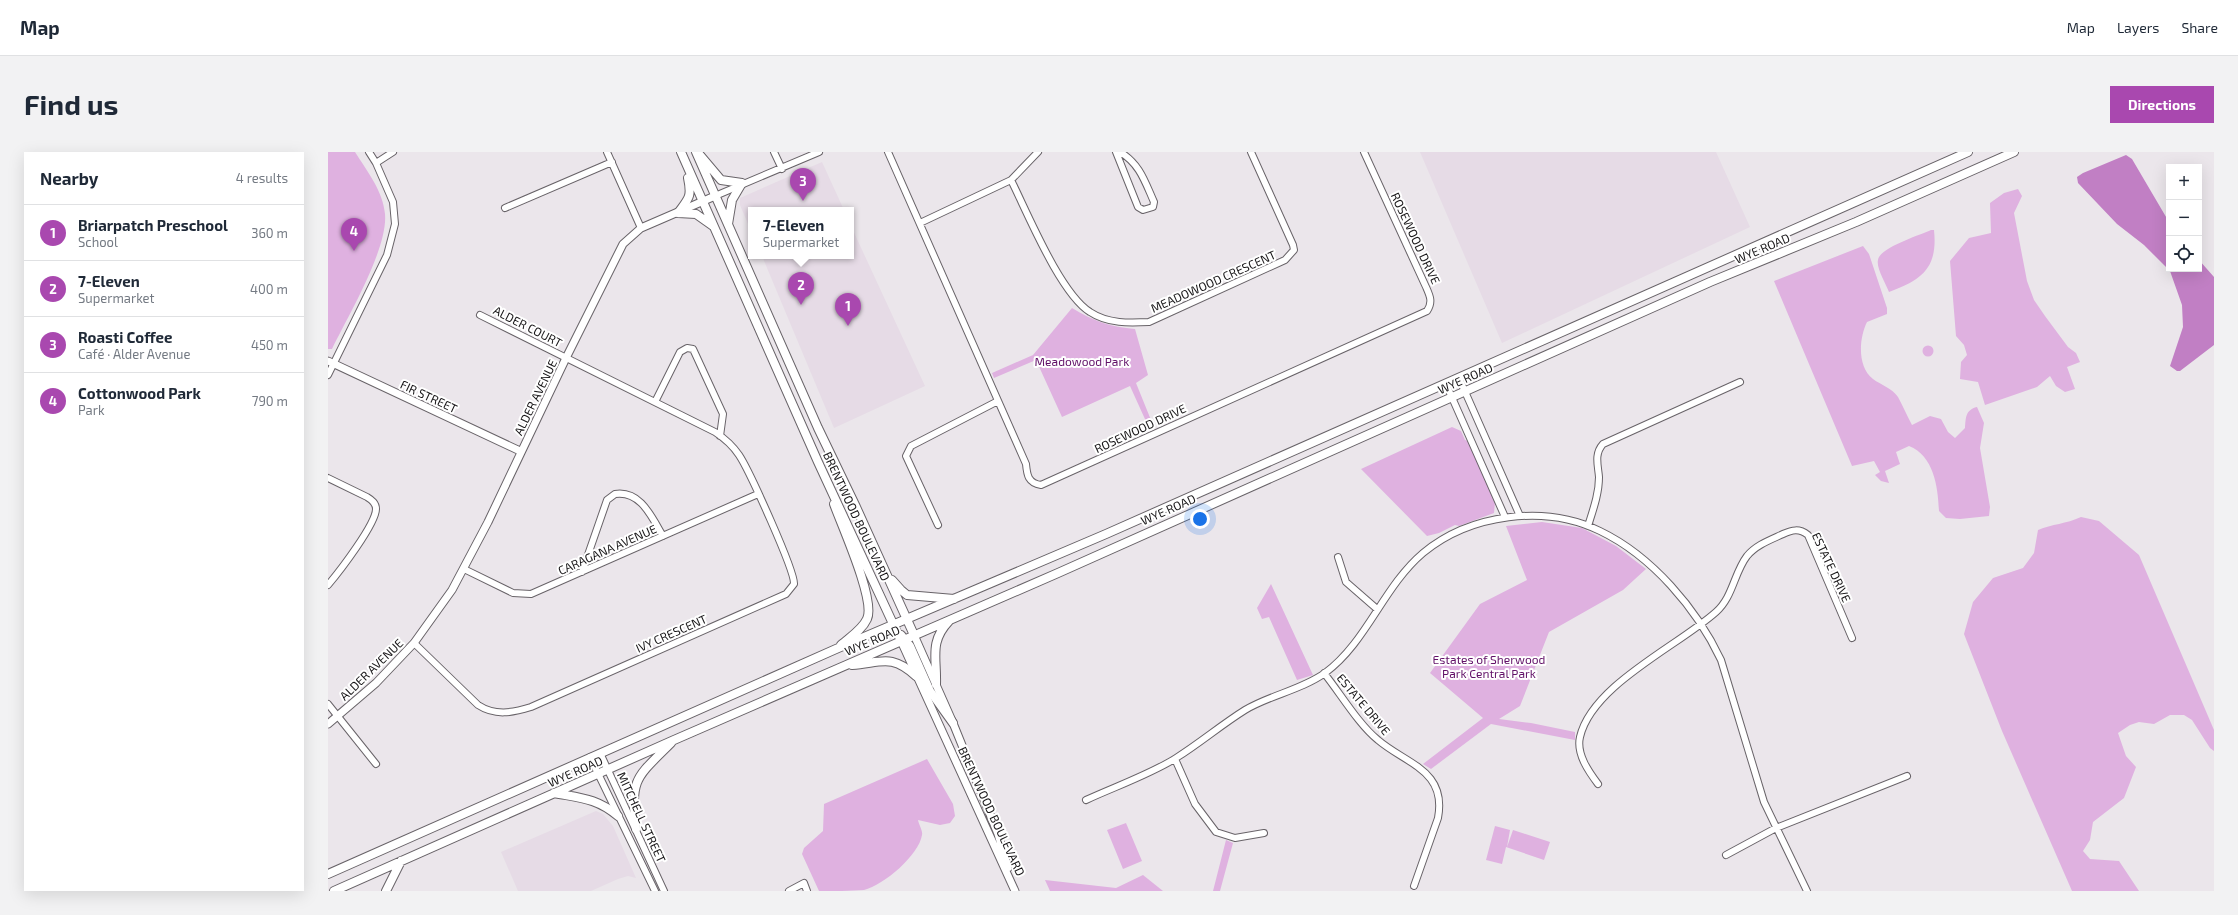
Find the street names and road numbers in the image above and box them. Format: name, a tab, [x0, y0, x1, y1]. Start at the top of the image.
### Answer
street label: ROSEWOOD DRIVE	[1389, 190, 1443, 286]
street label: WYE ROAD	[1732, 230, 1792, 266]
street label: MEADOWOOD CRESCENT	[1148, 247, 1278, 315]
street label: ALDER COURT	[491, 303, 565, 349]
street label: ALDER AVENUE	[511, 357, 559, 437]
street label: WYE ROAD	[1435, 360, 1495, 396]
street label: FIR STREET	[398, 377, 460, 415]
street label: ROSEWOOD DRIVE	[1092, 401, 1188, 455]
street label: BRENTWOOD BOULEVARD	[821, 449, 893, 583]
street label: WYE ROAD	[1138, 491, 1198, 527]
street label: CARAGANA AVENUE	[556, 521, 659, 577]
street label: ESTATE DRIVE	[1810, 530, 1854, 604]
street label: IVY CRESCENT	[633, 611, 709, 655]
street label: WYE ROAD	[842, 622, 902, 658]
street label: ALDER AVENUE	[337, 635, 406, 703]
street label: ESTATE DRIVE	[1334, 671, 1394, 738]
street label: BRENTWOOD BOULEVARD	[956, 744, 1028, 878]
street label: WYE ROAD	[545, 753, 605, 789]
street label: MITCHELL STREET	[615, 769, 669, 865]

